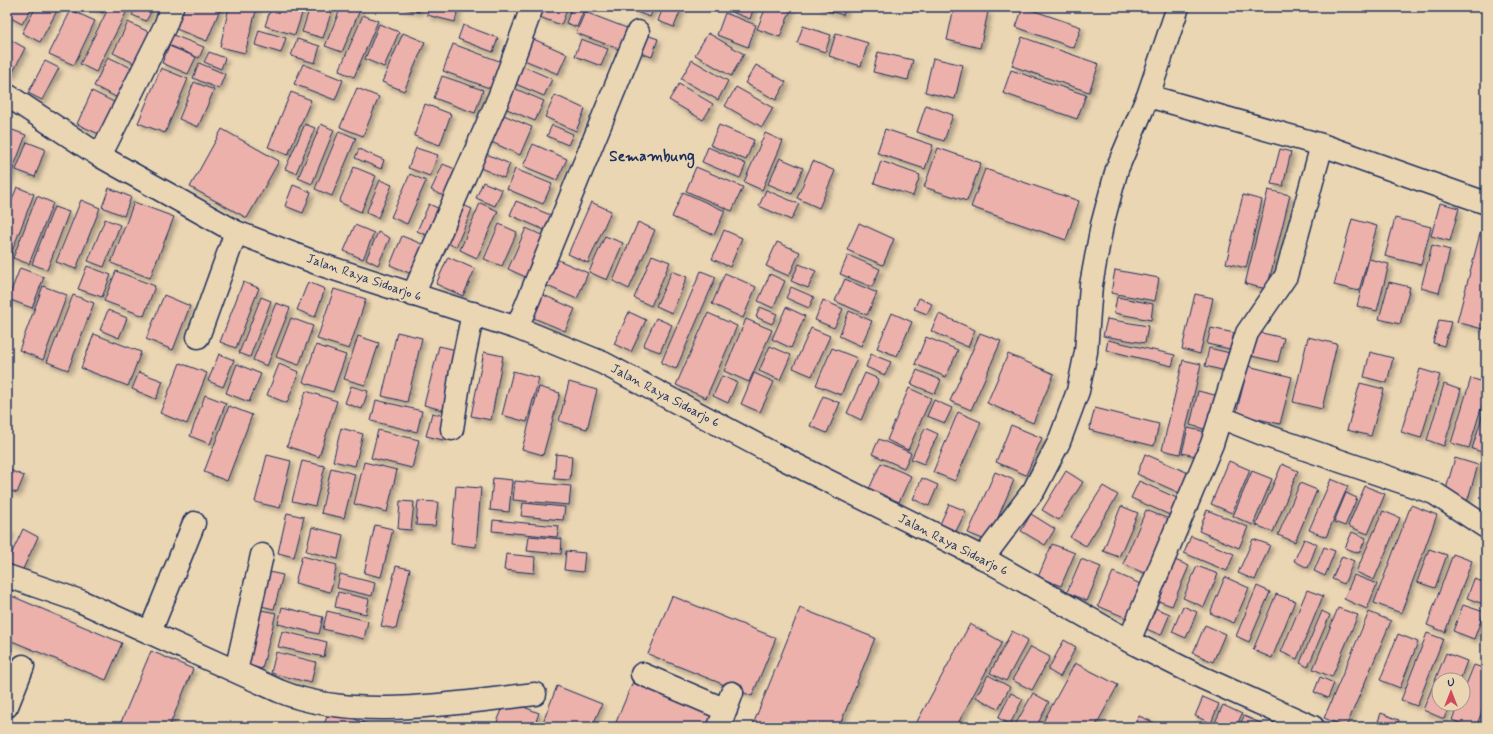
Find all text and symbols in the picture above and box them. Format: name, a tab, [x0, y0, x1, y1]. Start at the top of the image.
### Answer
district label: Semambung	[609, 147, 695, 169]
street label: Jalan Raya Sidoarjo 6	[304, 250, 424, 306]
street label: Jalan Raya Sidoarjo 6	[608, 360, 723, 432]
street label: Jalan Raya Sidoarjo 6	[895, 510, 1011, 580]
north arrow	[1431, 672, 1471, 712]
text: U	[1447, 676, 1455, 690]

